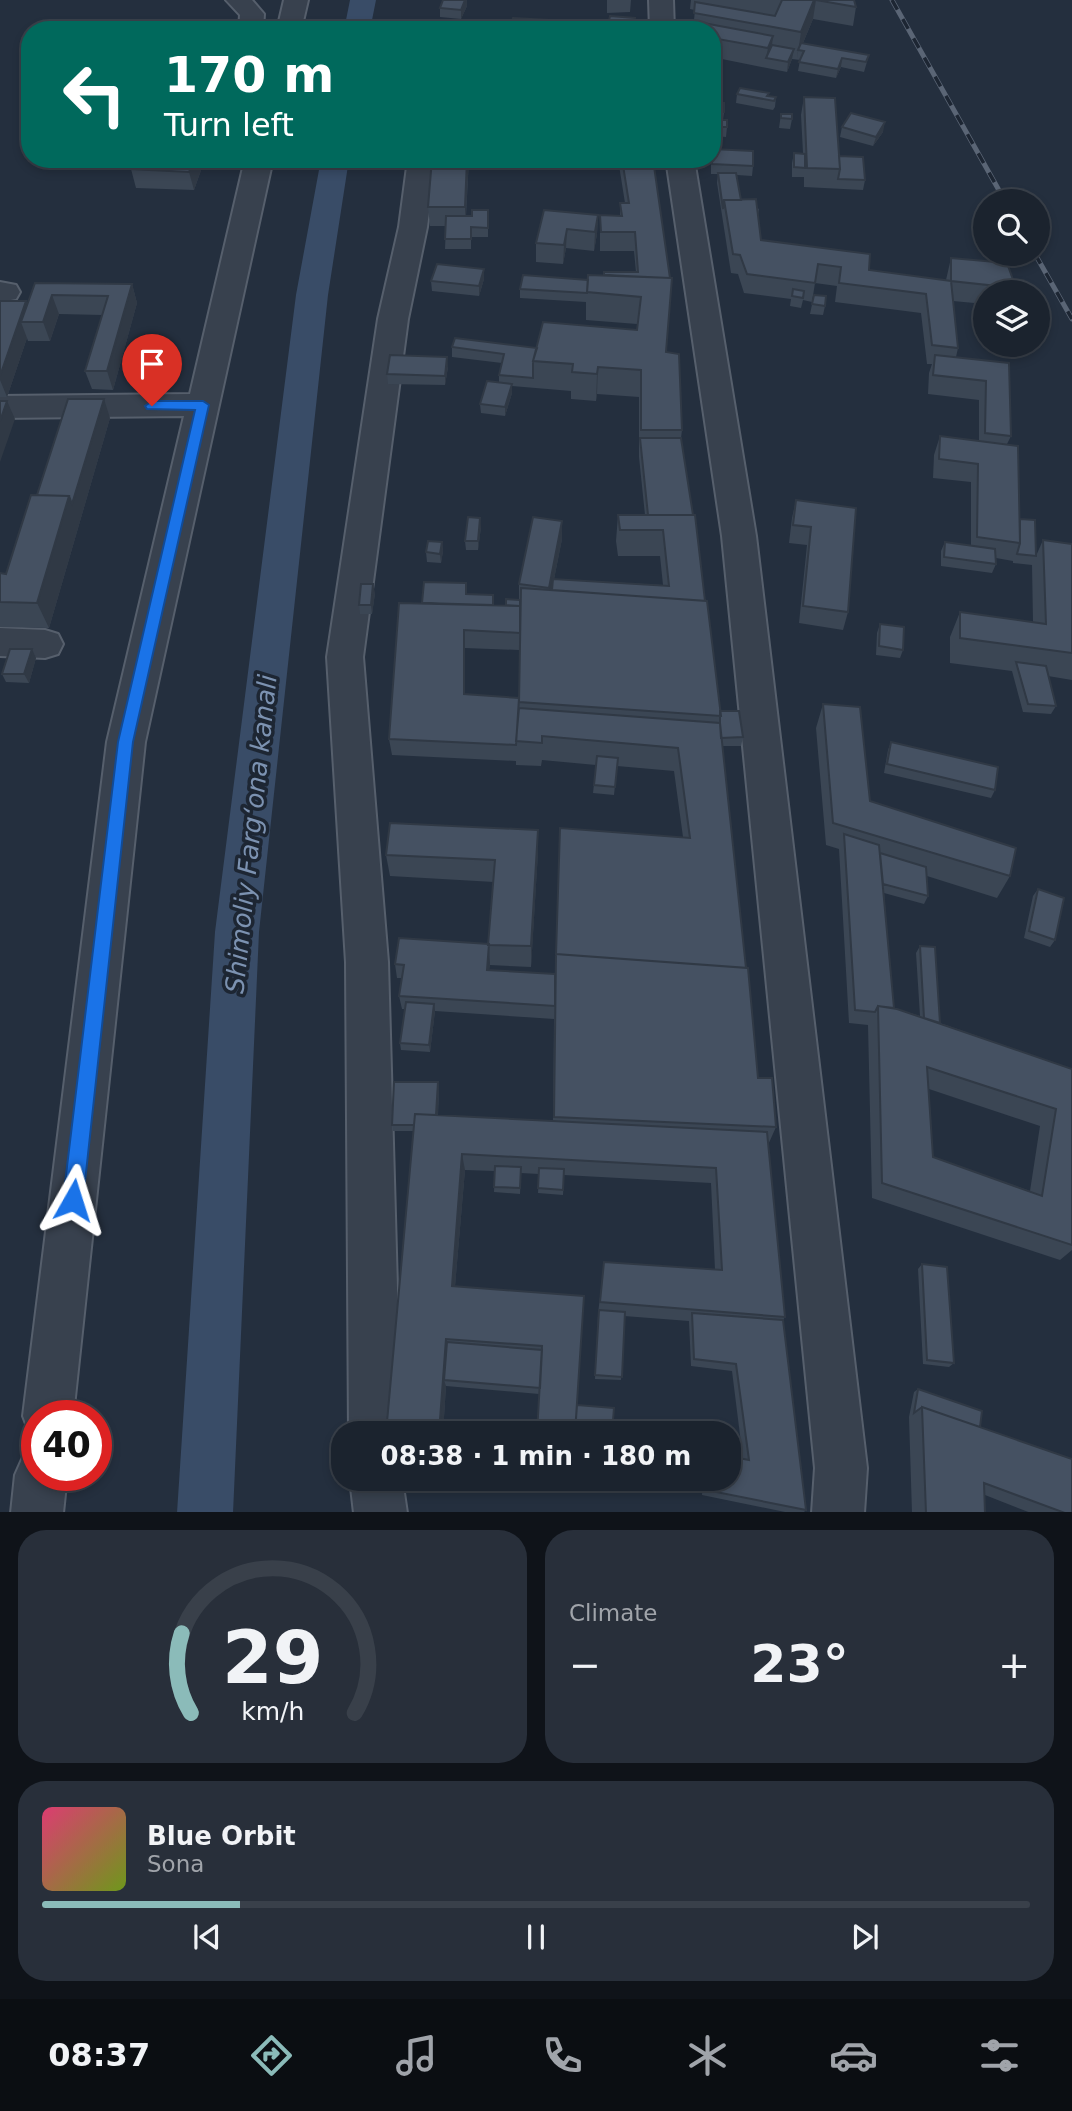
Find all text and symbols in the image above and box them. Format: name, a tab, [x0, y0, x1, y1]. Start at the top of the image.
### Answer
text: 170 m	[164, 47, 334, 104]
icon: left	[49, 49, 140, 140]
text: Turn left	[164, 106, 294, 144]
map controls	[973, 189, 1050, 357]
button: search	[973, 189, 1050, 266]
button: layers	[973, 280, 1050, 357]
pin	[122, 334, 182, 406]
icon: arrive	[133, 345, 171, 383]
water label: Shimoliy Fargʻona kanali	[219, 672, 283, 995]
position arrow	[36, 1163, 110, 1237]
speed limit sign: 40	[21, 1400, 112, 1491]
text: 08:38 · 1 min · 180 m	[381, 1441, 691, 1471]
text: Climate	[569, 1600, 658, 1626]
text: 29	[222, 1615, 323, 1700]
text: 23°	[750, 1634, 849, 1694]
text: −	[569, 1643, 601, 1687]
text: +	[998, 1643, 1030, 1687]
text: km/h	[241, 1696, 304, 1725]
text: Blue Orbit	[147, 1821, 296, 1851]
text: Sona	[147, 1851, 204, 1877]
icon: previous	[188, 1918, 226, 1956]
icon: pause	[517, 1918, 555, 1956]
icon: next	[846, 1918, 884, 1956]
icon: directions	[247, 2031, 296, 2080]
icon: music	[392, 2031, 441, 2080]
icon: phone	[538, 2031, 587, 2080]
icon: climate	[683, 2031, 732, 2080]
icon: car	[829, 2031, 878, 2080]
icon: filters	[975, 2031, 1024, 2080]
text: 08:37	[48, 2036, 150, 2074]

